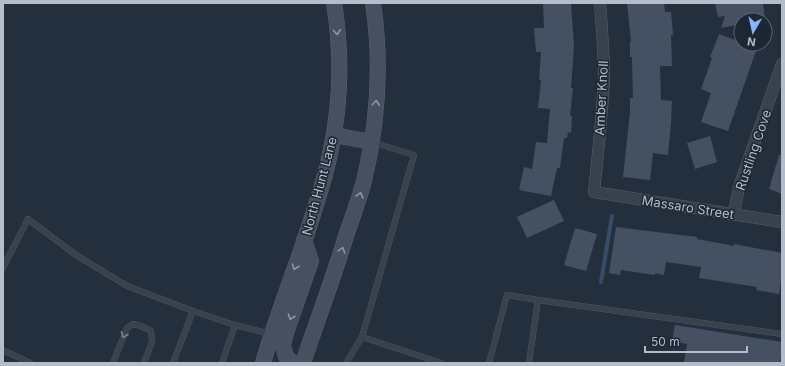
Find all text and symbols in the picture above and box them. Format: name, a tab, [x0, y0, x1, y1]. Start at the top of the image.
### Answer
north arrow	[733, 12, 773, 52]
one-way arrow	[333, 29, 342, 35]
text: N	[746, 34, 757, 49]
street label: Amber Knoll	[591, 60, 611, 136]
one-way arrow	[372, 100, 381, 106]
street label: Rustling Cove	[732, 107, 774, 193]
street label: North Hunt Lane	[298, 135, 340, 237]
one-way arrow	[355, 192, 364, 199]
street label: Massaro Street	[641, 192, 735, 222]
one-way arrow	[337, 246, 346, 253]
one-way arrow	[291, 263, 300, 270]
one-way arrow	[288, 314, 296, 321]
scale bar	[645, 328, 747, 354]
one-way arrow	[121, 331, 129, 338]
text: 50 m	[651, 334, 680, 349]

